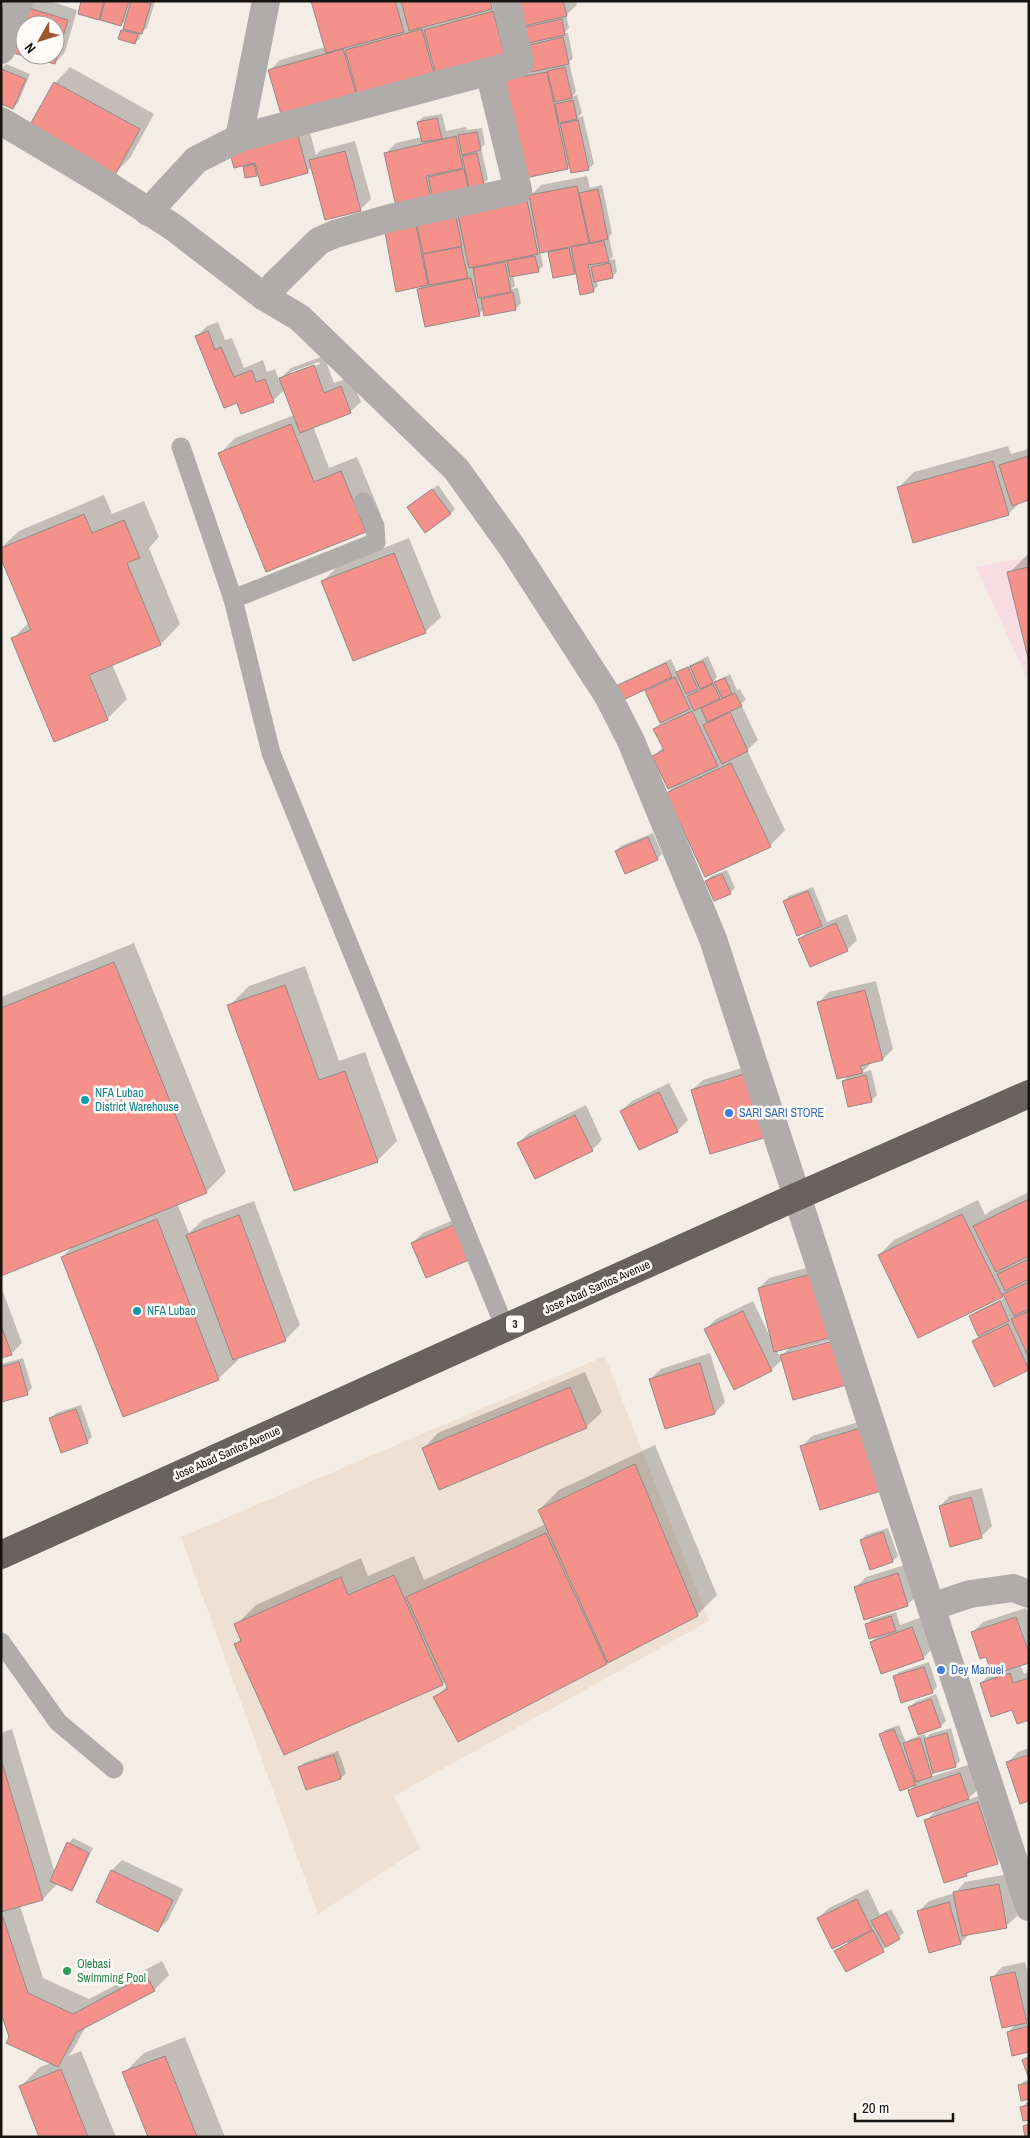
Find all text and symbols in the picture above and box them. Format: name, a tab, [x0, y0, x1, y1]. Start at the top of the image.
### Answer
north arrow	[15, 15, 65, 65]
text: N	[20, 39, 40, 57]
place label: NFA Lubao District Warehouse	[95, 1085, 179, 1115]
marker: NFA Lubao District Warehouse	[79, 1094, 91, 1106]
place label: SARI SARI STORE	[739, 1105, 824, 1121]
marker: SARI SARI STORE	[723, 1107, 735, 1119]
street label: Jose Abad Santos Avenue	[541, 1256, 653, 1318]
place label: NFA Lubao	[147, 1303, 196, 1319]
marker: NFA Lubao	[131, 1305, 143, 1317]
road number: 3	[506, 1316, 524, 1332]
street label: Jose Abad Santos Avenue	[171, 1422, 283, 1484]
place label: Dey Manuel	[951, 1662, 1004, 1678]
marker: Dey Manuel	[935, 1664, 947, 1676]
place label: Olebasi Swimming Pool	[77, 1956, 146, 1986]
marker: Olebasi Swimming Pool	[61, 1965, 73, 1977]
scale bar	[855, 2090, 952, 2122]
text: 20 m	[862, 2097, 889, 2118]

